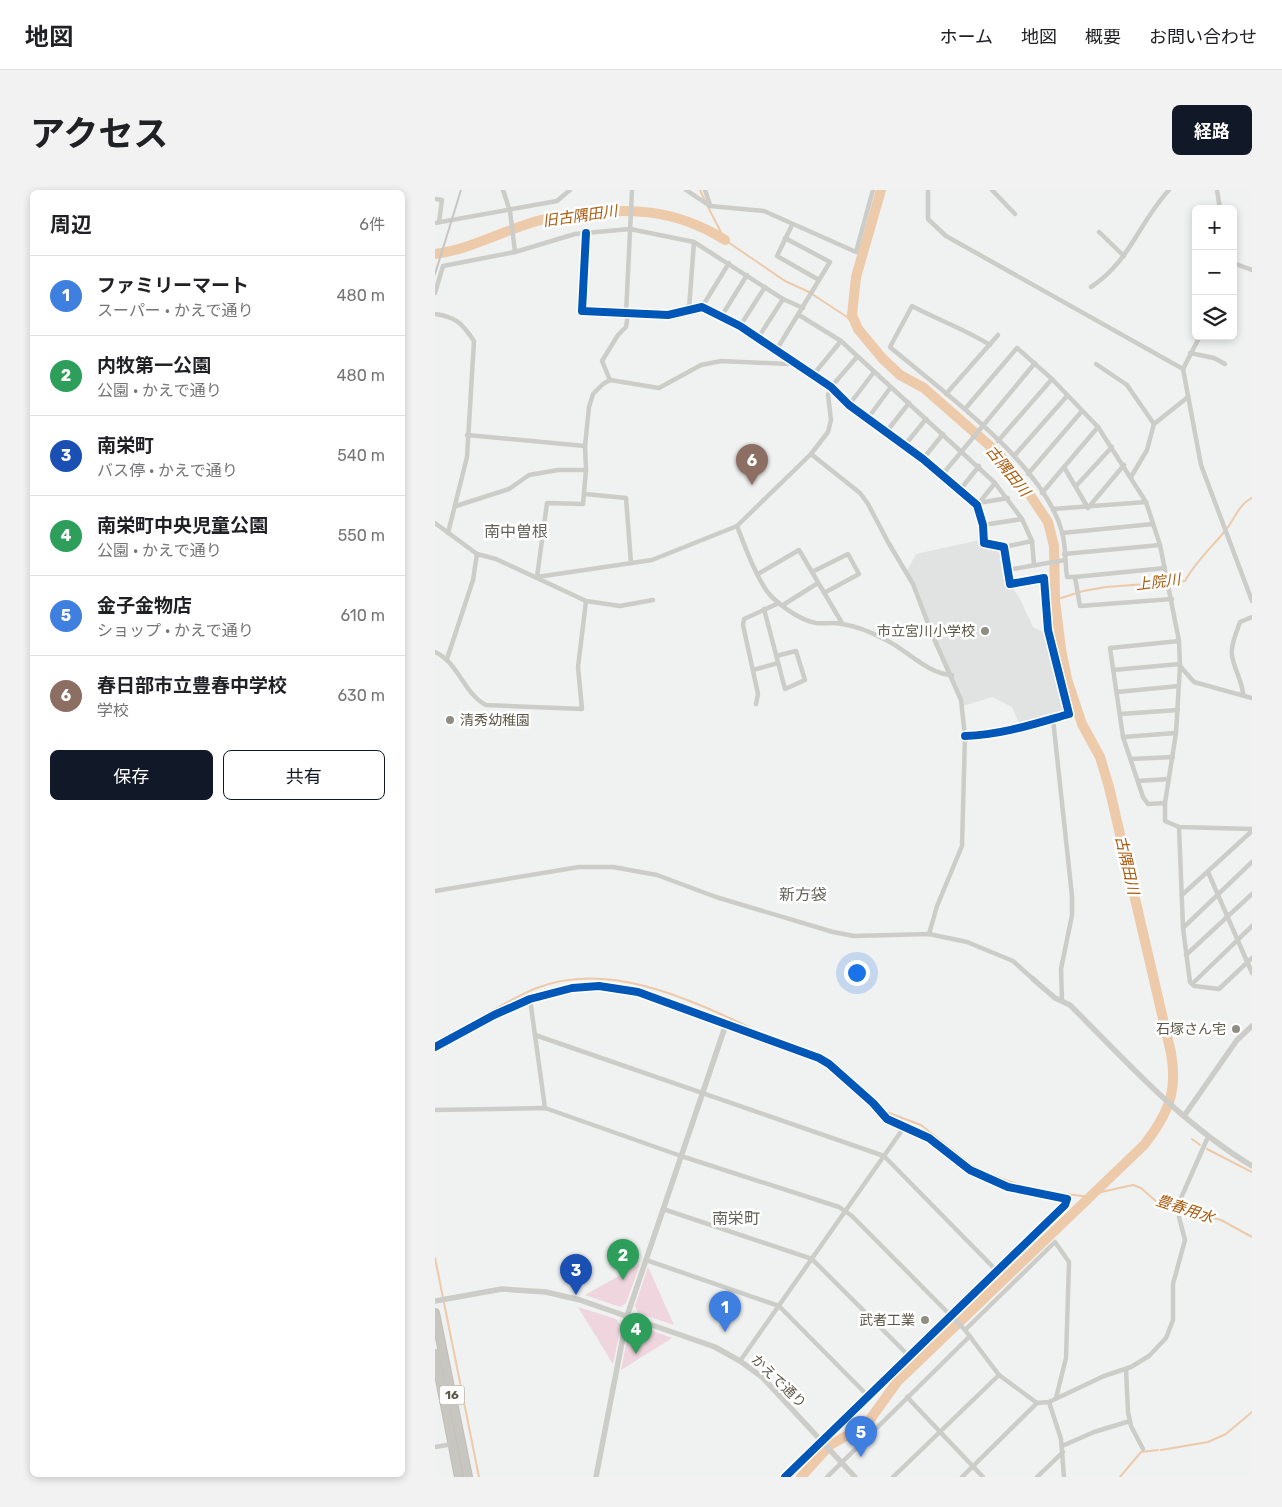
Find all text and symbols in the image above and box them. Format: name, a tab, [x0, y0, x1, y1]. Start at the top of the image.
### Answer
text: 地図	[25, 23, 73, 51]
text: ホーム	[940, 26, 993, 48]
text: 地図	[1021, 26, 1057, 48]
text: 概要	[1085, 26, 1121, 48]
text: お問い合わせ	[1149, 26, 1257, 48]
button: 経路	[1172, 105, 1252, 155]
text: アクセス	[30, 113, 168, 155]
water label: 旧古隅田川	[542, 202, 620, 230]
map controls	[1192, 205, 1237, 340]
button: +	[1192, 205, 1237, 250]
text: 周辺	[50, 212, 92, 237]
text: 6件	[359, 215, 385, 234]
button: −	[1192, 250, 1237, 295]
text: ファミリーマート	[97, 274, 249, 297]
text: 1	[62, 286, 70, 305]
text: 480 m	[337, 286, 385, 305]
button: layers	[1192, 295, 1237, 340]
text: スーパー · かえで通り	[97, 301, 253, 320]
text: 内牧第一公園	[97, 354, 211, 377]
text: 2	[61, 366, 71, 385]
text: 480 m	[337, 366, 385, 385]
text: 公園 · かえで通り	[97, 381, 222, 400]
text: 南栄町	[97, 434, 154, 457]
water label: 古隅田川	[982, 442, 1035, 502]
pin: 6	[736, 444, 768, 485]
text: 3	[61, 446, 71, 465]
text: 540 m	[337, 446, 385, 465]
text: バス停 · かえで通り	[97, 461, 238, 480]
text: 南栄町中央児童公園	[97, 514, 268, 537]
district label: 南中曽根	[484, 522, 548, 541]
text: 4	[61, 526, 71, 545]
text: 550 m	[338, 526, 385, 545]
text: 公園 · かえで通り	[97, 541, 222, 560]
water label: 上院川	[1135, 570, 1183, 594]
text: 金子金物店	[97, 594, 192, 617]
text: 5	[61, 606, 71, 625]
text: 610 m	[341, 606, 385, 625]
text: ショップ · かえで通り	[97, 621, 254, 640]
place label: 市立宮川小学校	[877, 623, 975, 640]
marker: 市立宮川小学校	[979, 625, 991, 637]
text: 春日部市立豊春中学校	[97, 674, 287, 697]
text: 6	[61, 686, 71, 705]
text: 630 m	[337, 686, 385, 705]
text: 学校	[97, 701, 129, 720]
place label: 清秀幼稚園	[460, 712, 530, 729]
marker: 清秀幼稚園	[444, 714, 456, 726]
button: 保存	[50, 750, 213, 800]
button: 共有	[223, 750, 385, 800]
water label: 古隅田川	[1111, 834, 1143, 898]
district label: 新方袋	[779, 885, 827, 904]
your location	[844, 960, 870, 986]
place label: 石塚さん宅	[1156, 1021, 1226, 1038]
marker: 石塚さん宅	[1230, 1023, 1242, 1035]
water label: 豊春用水	[1154, 1191, 1218, 1227]
district label: 南栄町	[712, 1209, 760, 1228]
pin: 2	[607, 1239, 639, 1280]
pin: 3	[560, 1254, 592, 1295]
pin: 1	[709, 1291, 741, 1332]
place label: 武者工業	[859, 1312, 915, 1329]
pin: 4	[620, 1313, 652, 1354]
marker: 武者工業	[919, 1314, 931, 1326]
street label: かえで通り	[748, 1351, 810, 1412]
road number: 16	[439, 1386, 465, 1404]
pin: 5	[845, 1416, 877, 1457]

